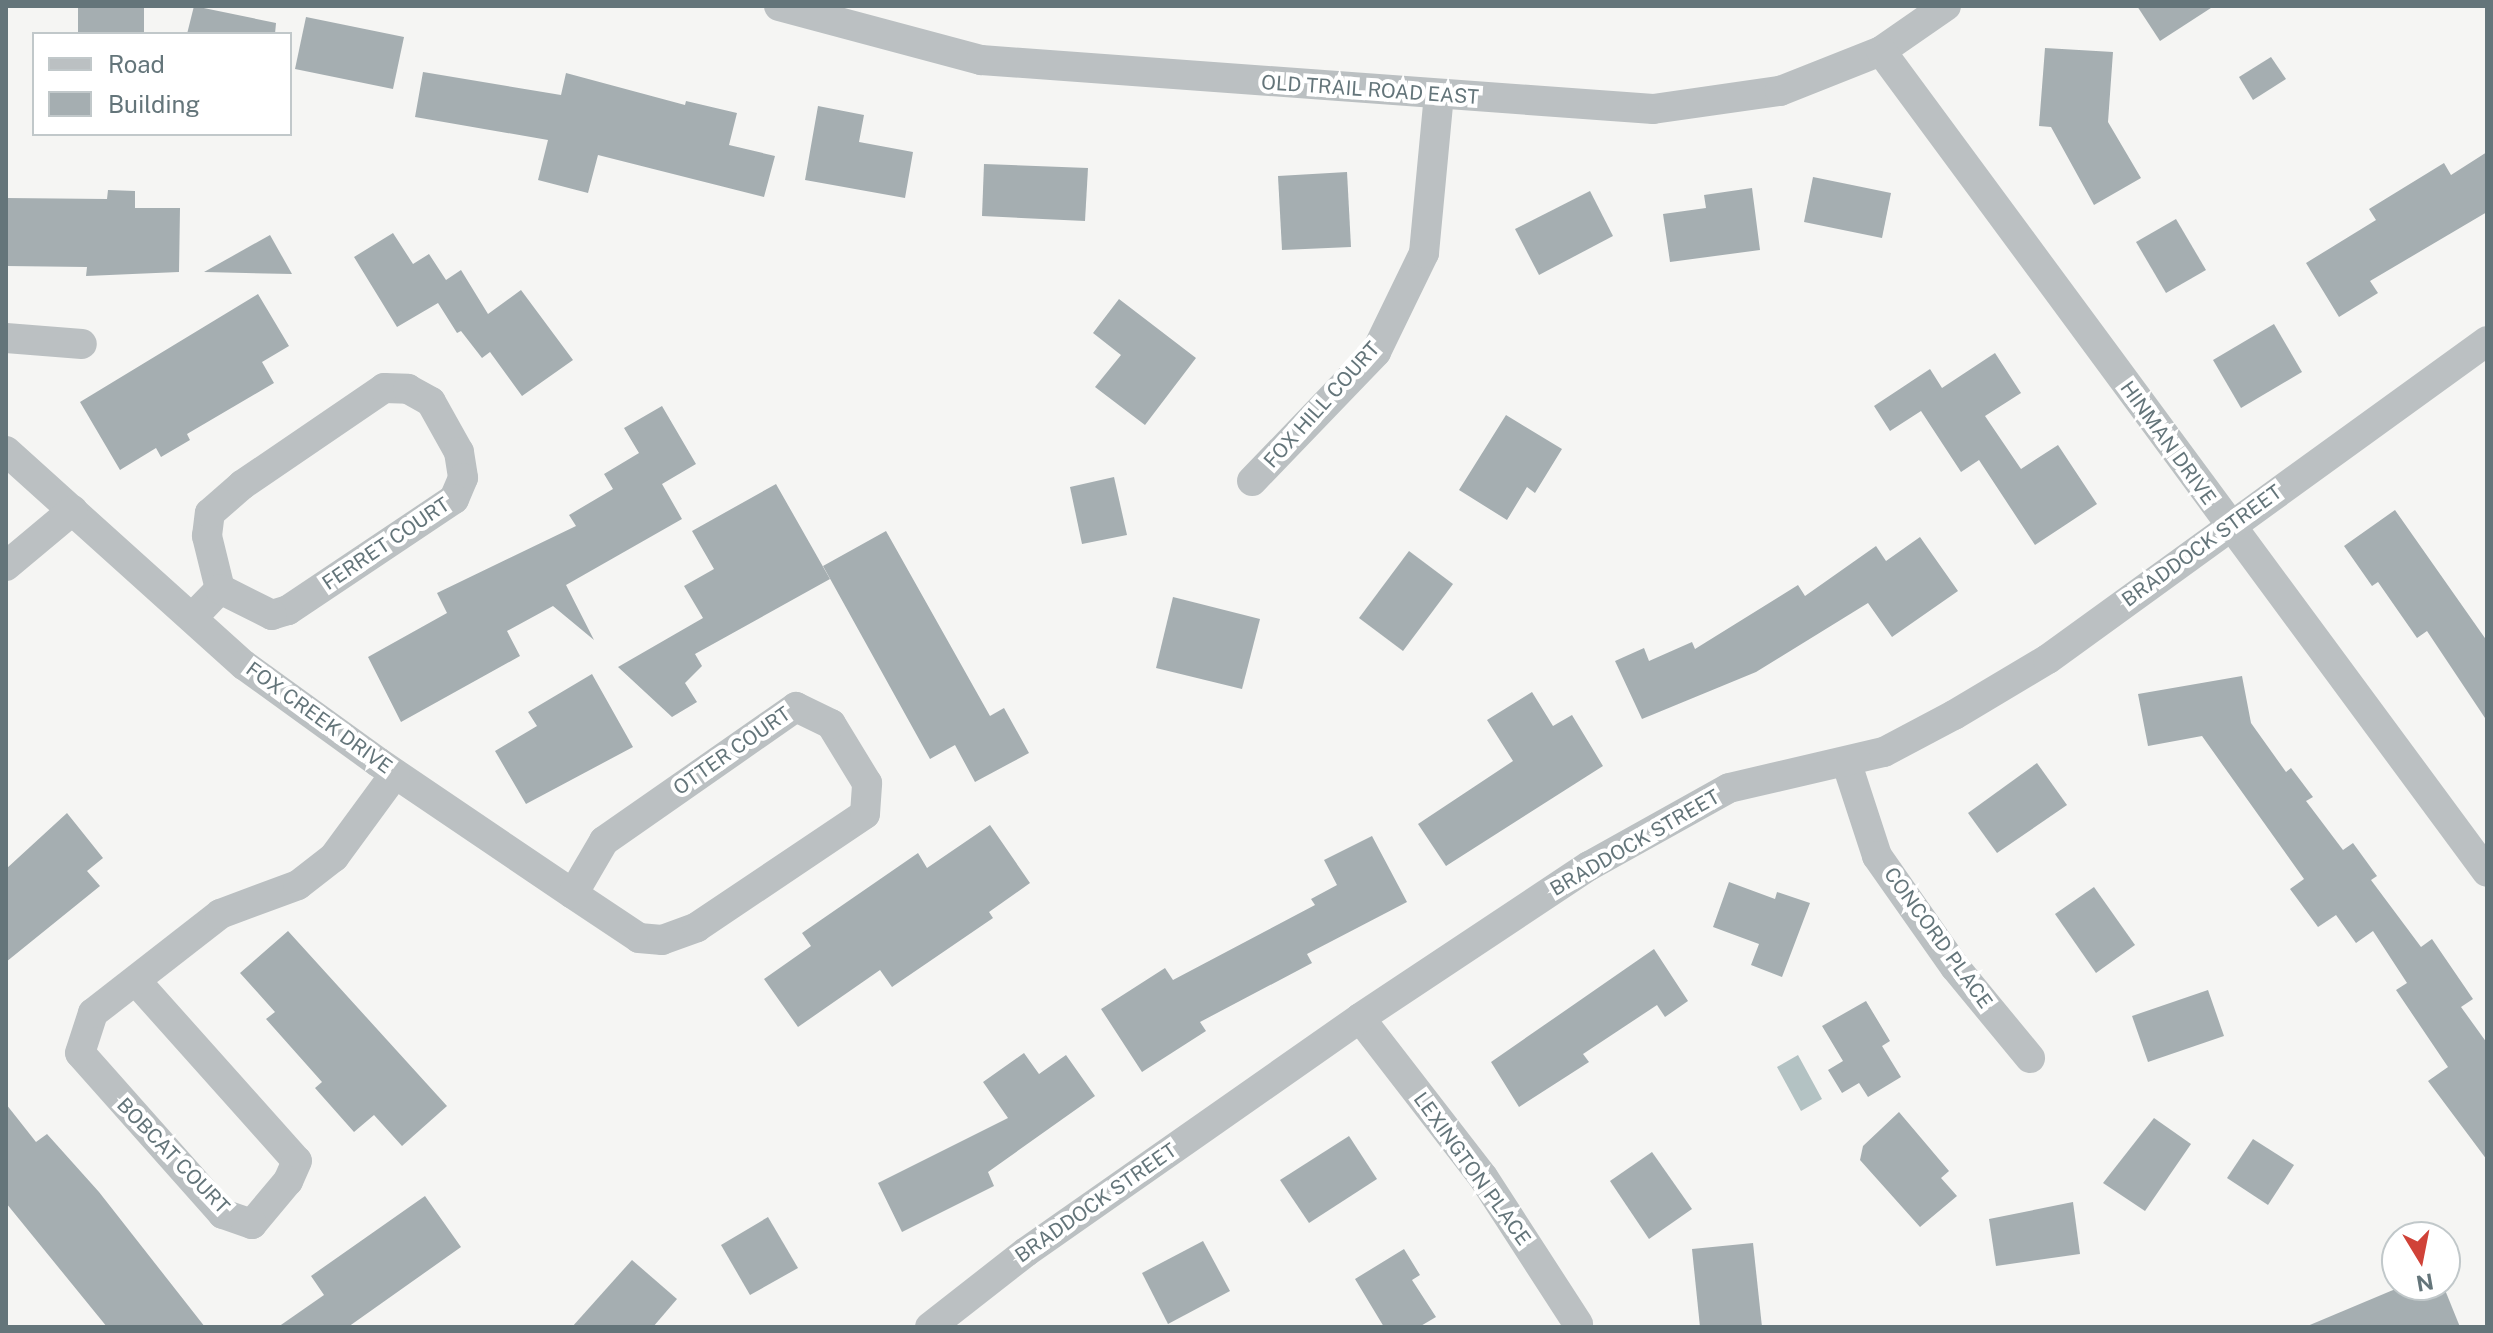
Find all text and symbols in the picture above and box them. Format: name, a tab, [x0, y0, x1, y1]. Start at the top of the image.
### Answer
legend	[32, 32, 292, 136]
text: Road	[108, 50, 165, 78]
street label: OLD TRAIL ROAD EAST	[1260, 70, 1480, 110]
text: Building	[108, 90, 200, 118]
street label: FOX HILL COURT	[1259, 337, 1385, 473]
street label: HINMAN DRIVE	[2115, 377, 2221, 509]
street label: BRADDOCK STREET	[2117, 480, 2287, 612]
street label: FERRET COURT	[318, 493, 454, 595]
street label: FOX CREEK DRIVE	[241, 657, 397, 779]
street label: OTTER COURT	[669, 702, 795, 800]
street label: BRADDOCK STREET	[1546, 785, 1724, 901]
street label: CONCORD PLACE	[1879, 863, 1997, 1013]
street label: LEXINGTON PLACE	[1408, 1088, 1536, 1250]
street label: BOBCAT COURT	[112, 1093, 234, 1219]
street label: BRADDOCK STREET	[1011, 1138, 1181, 1268]
north arrow	[2381, 1221, 2461, 1301]
text: N	[2414, 1268, 2436, 1297]

